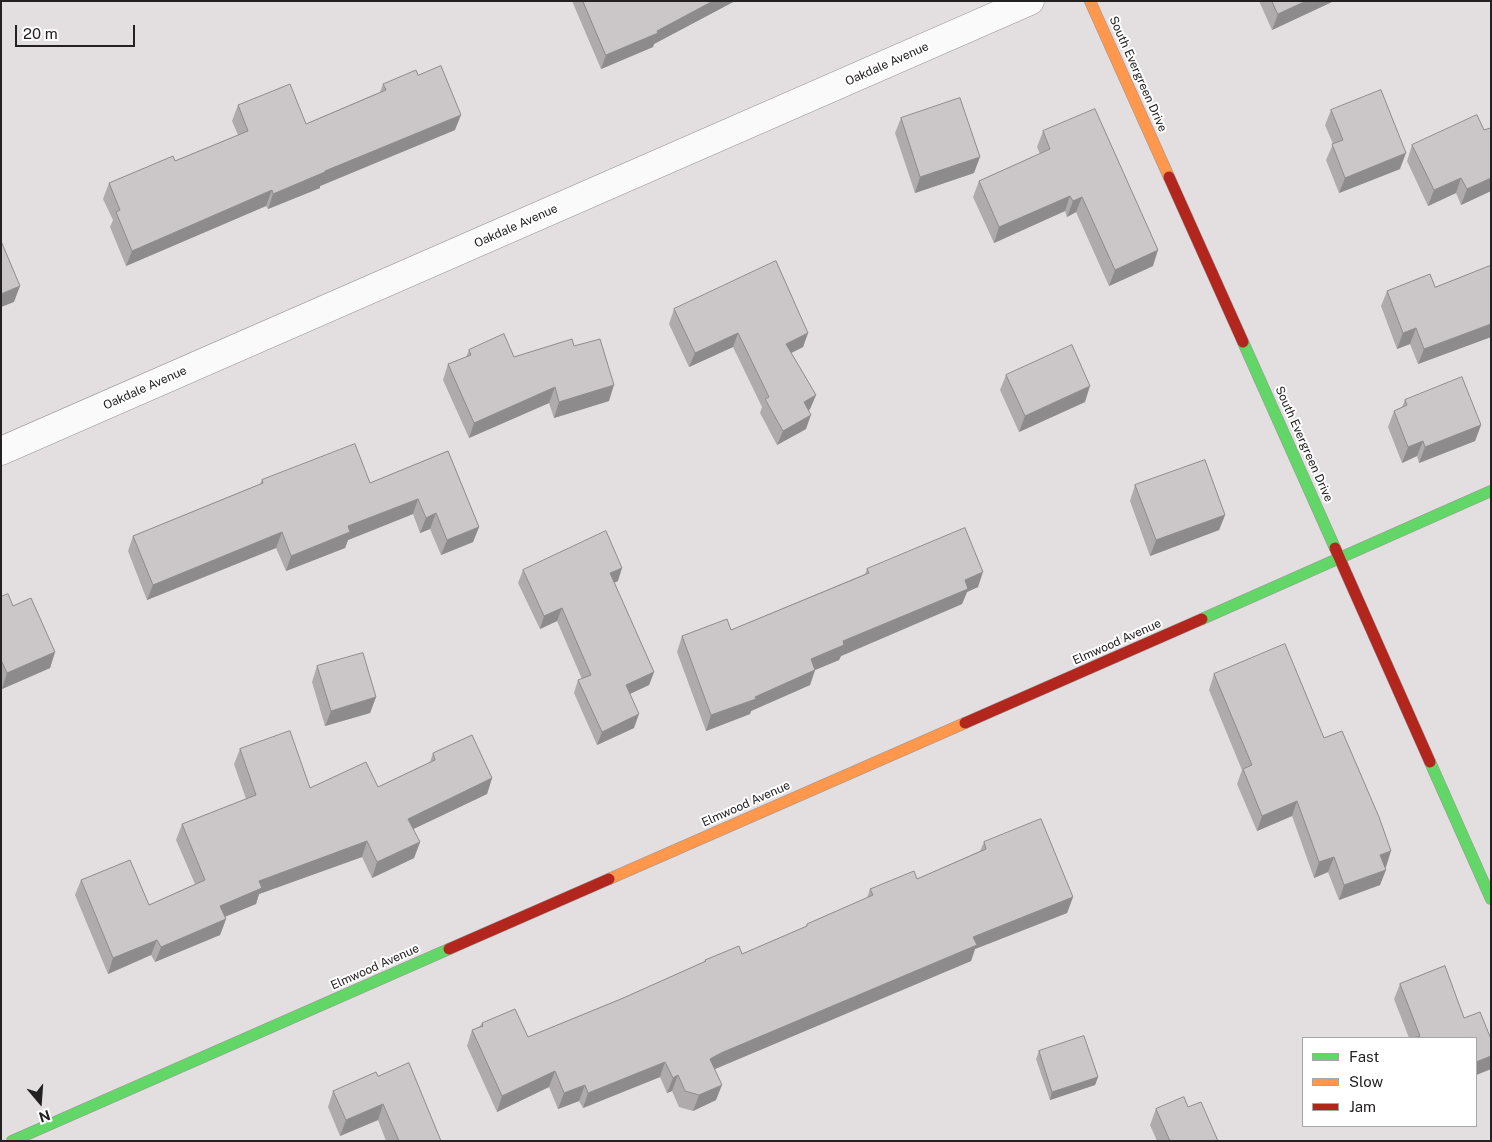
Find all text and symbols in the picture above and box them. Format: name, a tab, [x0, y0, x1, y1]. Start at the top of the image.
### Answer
street label: South Evergreen Drive	[1106, 14, 1170, 134]
scale bar	[18, 15, 138, 47]
text: 20 m	[23, 25, 58, 42]
street label: Oakdale Avenue	[843, 39, 931, 89]
street label: Oakdale Avenue	[472, 201, 560, 251]
street label: Oakdale Avenue	[101, 363, 189, 413]
street label: South Evergreen Drive	[1272, 384, 1336, 504]
street label: Elmwood Avenue	[1071, 616, 1163, 668]
street label: Elmwood Avenue	[700, 778, 792, 830]
street label: Elmwood Avenue	[329, 941, 421, 993]
legend	[1302, 1037, 1477, 1127]
text: Fast	[1349, 1048, 1379, 1065]
text: Slow	[1349, 1073, 1383, 1090]
north arrow	[15, 1077, 65, 1127]
text: Jam	[1349, 1098, 1376, 1115]
text: N	[37, 1107, 52, 1126]

